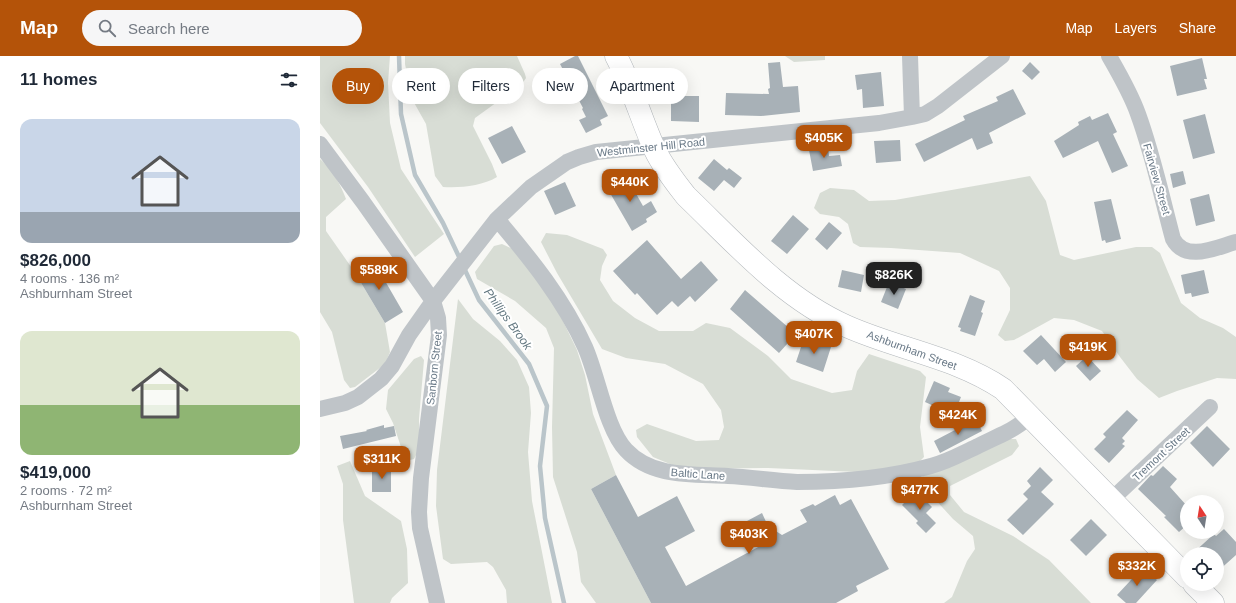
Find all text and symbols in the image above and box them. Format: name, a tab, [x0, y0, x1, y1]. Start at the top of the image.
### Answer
search box	[82, 10, 362, 46]
text: Map	[20, 17, 58, 38]
icon: search	[96, 17, 118, 39]
text: Search here	[128, 20, 210, 37]
text: Map	[1065, 20, 1093, 36]
text: Layers	[1115, 20, 1157, 36]
text: Share	[1179, 20, 1216, 36]
chip: Buy	[332, 68, 384, 104]
chip: Rent	[392, 68, 450, 104]
chip: Filters	[458, 68, 524, 104]
chip: New	[532, 68, 588, 104]
chip: Apartment	[596, 68, 688, 104]
icon: filters	[278, 69, 300, 91]
text: 11 homes	[20, 70, 98, 89]
pin: $405K	[796, 125, 852, 159]
text: $405K	[805, 130, 843, 145]
street label: Westminster Hill Road	[596, 135, 706, 159]
street label: Fairview Street	[1141, 142, 1173, 216]
icon: home	[124, 145, 196, 217]
pin: $440K	[602, 169, 658, 203]
text: $440K	[611, 174, 649, 189]
text: $826,000	[20, 251, 91, 270]
pin: $589K	[351, 257, 407, 291]
text: $589K	[360, 262, 398, 277]
pin: $826K	[866, 262, 922, 296]
text: $826K	[875, 267, 913, 282]
text: 4 rooms · 136 m²	[20, 271, 119, 286]
water label: Phillips Brook	[481, 285, 536, 353]
text: Ashburnham Street	[20, 286, 132, 301]
pin: $407K	[786, 321, 842, 355]
text: $407K	[795, 326, 833, 341]
street label: Ashburnham Street	[865, 328, 959, 372]
street label: Sanborn Street	[424, 331, 444, 405]
pin: $419K	[1060, 334, 1116, 368]
text: $419K	[1069, 339, 1107, 354]
icon: home	[124, 357, 196, 429]
pin: $424K	[930, 402, 986, 436]
text: $424K	[939, 407, 977, 422]
street label: Tremont Street	[1130, 425, 1192, 483]
pin: $311K	[354, 446, 410, 480]
text: $311K	[363, 451, 401, 466]
text: $419,000	[20, 463, 91, 482]
street label: Baltic Lane	[670, 466, 726, 482]
pin: $477K	[892, 477, 948, 511]
text: $477K	[901, 482, 939, 497]
text: 2 rooms · 72 m²	[20, 483, 112, 498]
north arrow	[1180, 495, 1224, 539]
map controls	[1180, 495, 1224, 591]
text: Ashburnham Street	[20, 498, 132, 513]
pin: $403K	[721, 521, 777, 555]
text: $403K	[730, 526, 768, 541]
button: locate	[1180, 547, 1224, 591]
pin: $332K	[1109, 553, 1165, 587]
text: $332K	[1118, 558, 1156, 573]

